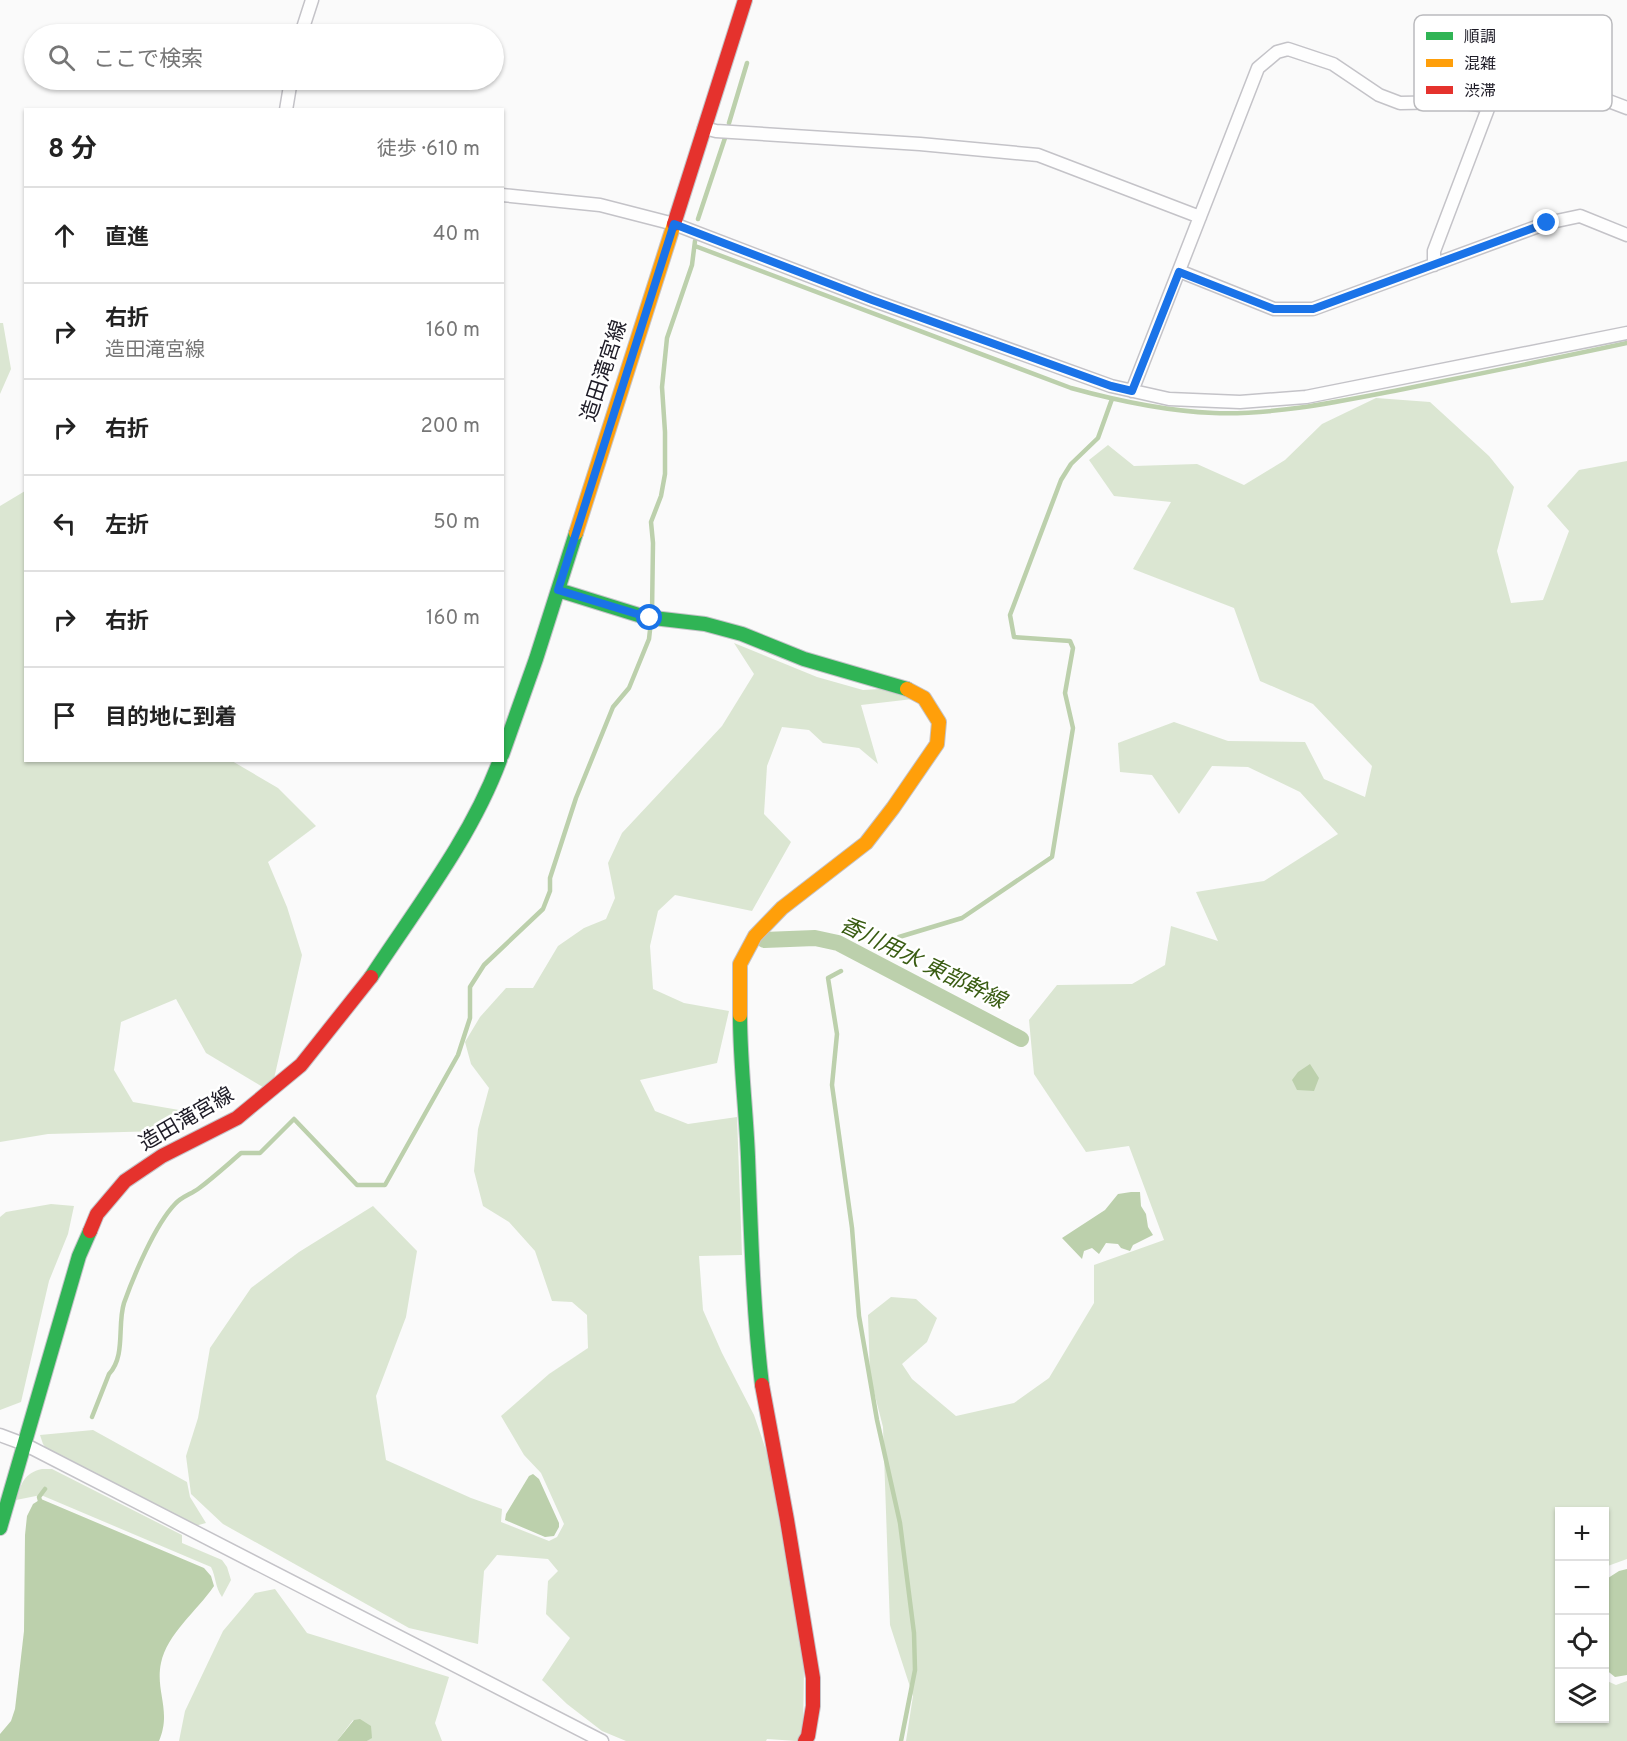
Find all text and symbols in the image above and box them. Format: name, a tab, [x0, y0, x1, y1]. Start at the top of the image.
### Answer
legend	[1414, 15, 1612, 111]
search box	[24, 24, 504, 90]
text: 順調	[1464, 28, 1496, 48]
icon: search	[45, 41, 78, 74]
text: ここで検索	[93, 47, 203, 74]
text: 混雑	[1464, 55, 1496, 75]
text: 渋滞	[1464, 82, 1496, 102]
text: 8 分	[48, 134, 97, 167]
text: 徒歩 · 610 m	[377, 137, 480, 163]
route end	[1533, 209, 1559, 235]
icon: ahead	[48, 219, 81, 252]
text: 40 m	[433, 222, 480, 248]
text: 直進	[105, 225, 149, 252]
text: 右折	[105, 306, 149, 333]
icon: right	[48, 315, 81, 348]
street label: 造田滝宮線	[576, 317, 634, 425]
text: 160 m	[426, 318, 480, 344]
text: 造田滝宮線	[105, 338, 205, 364]
icon: right	[48, 411, 81, 444]
text: 200 m	[421, 414, 480, 440]
text: 右折	[105, 417, 149, 444]
icon: left	[48, 507, 81, 540]
text: 50 m	[433, 510, 480, 536]
text: 左折	[105, 513, 149, 540]
icon: right	[48, 603, 81, 636]
route start	[636, 604, 662, 630]
text: 160 m	[426, 606, 480, 632]
text: 右折	[105, 609, 149, 636]
icon: arrive	[48, 699, 81, 732]
text: 目的地に到着	[105, 705, 237, 732]
water label: 香川用水 東部幹線	[835, 912, 1012, 1017]
street label: 造田滝宮線	[135, 1082, 239, 1158]
map controls	[1555, 1507, 1609, 1723]
button: +	[1555, 1507, 1609, 1561]
button: −	[1555, 1561, 1609, 1615]
button: locate	[1555, 1615, 1609, 1669]
button: layers	[1555, 1669, 1609, 1723]

